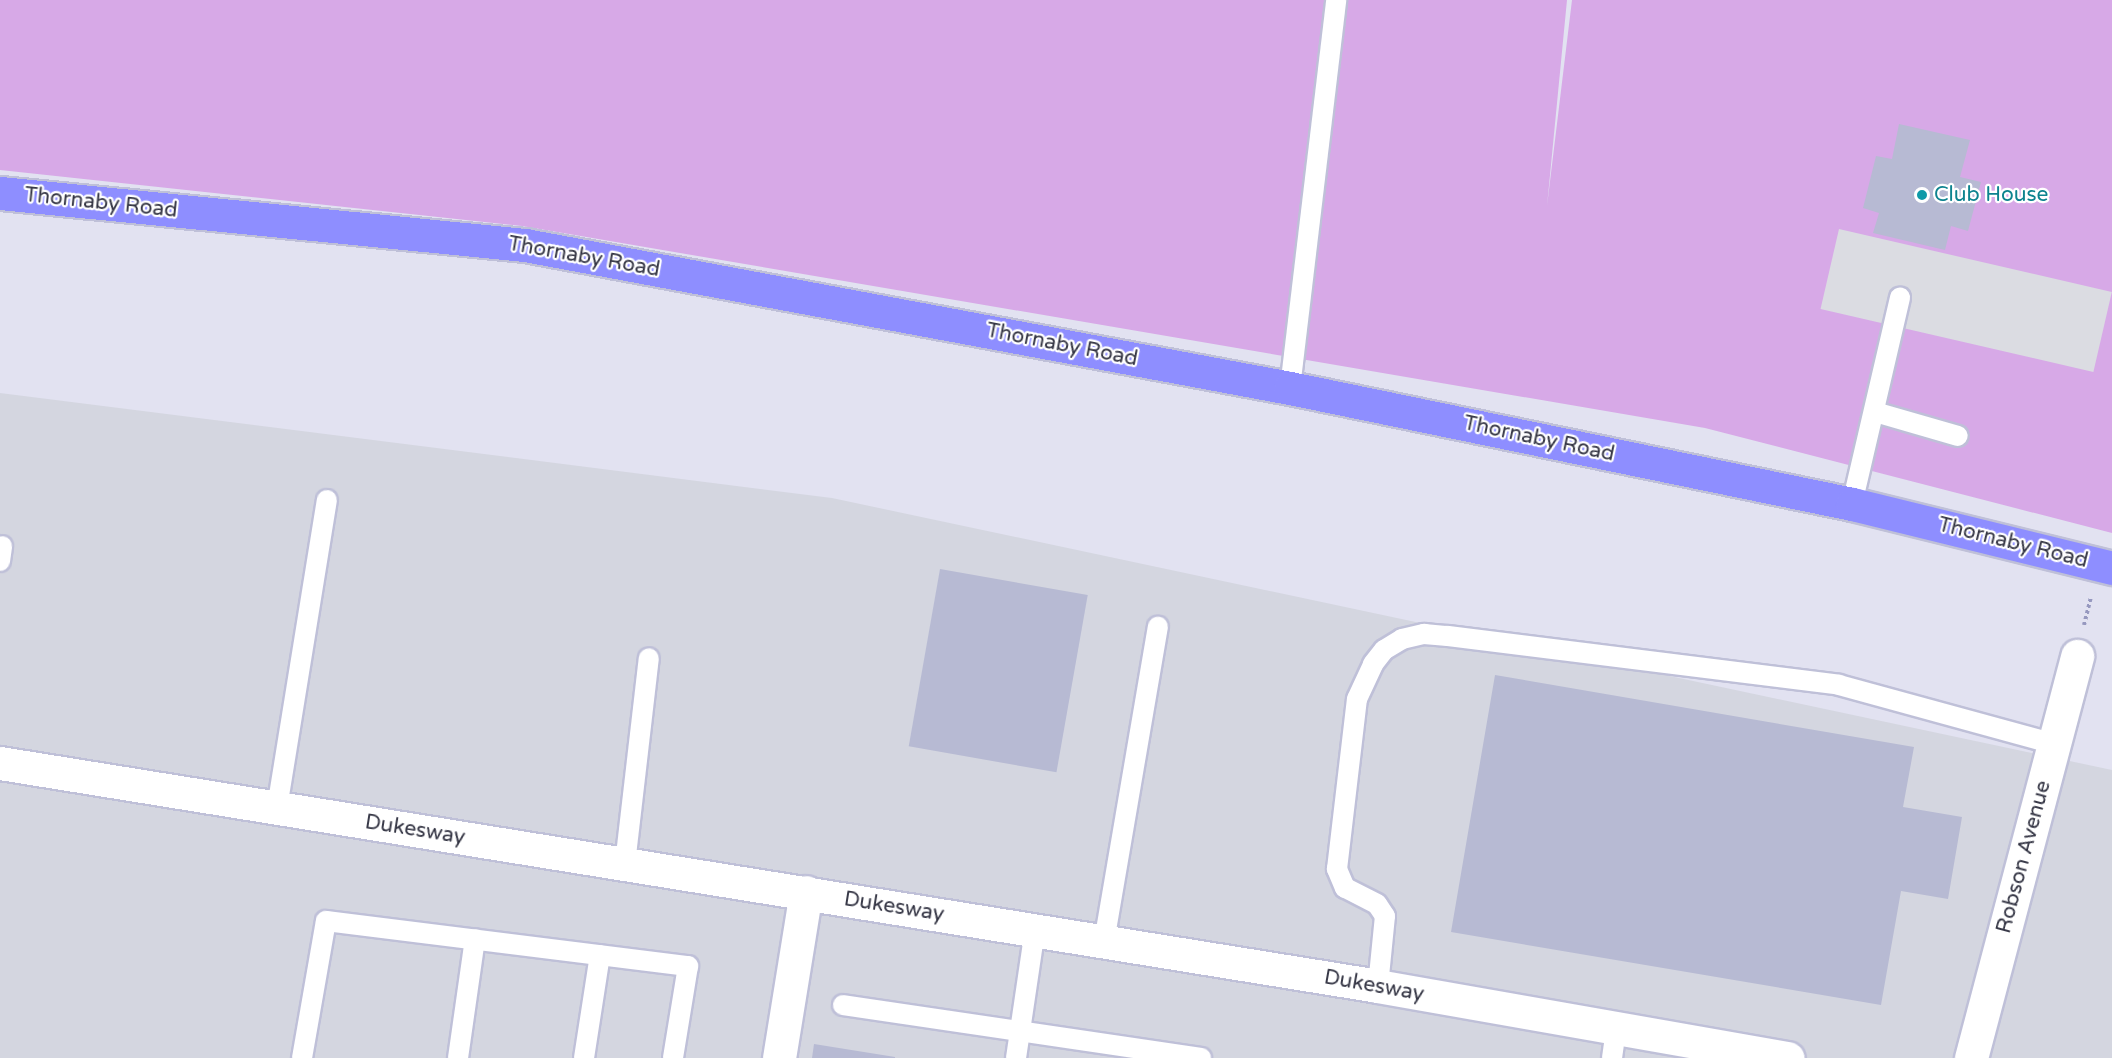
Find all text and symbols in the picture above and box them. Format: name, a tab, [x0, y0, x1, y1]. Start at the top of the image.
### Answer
street label: Thornaby Road	[23, 182, 179, 224]
place label: Club House	[1934, 182, 2048, 208]
marker: Club House	[1915, 188, 1929, 202]
street label: Thornaby Road	[506, 231, 662, 283]
street label: Thornaby Road	[984, 318, 1140, 372]
street label: Thornaby Road	[1461, 411, 1617, 467]
street label: Thornaby Road	[1935, 512, 2091, 574]
street label: Robson Avenue	[1991, 778, 2057, 936]
street label: Dukesway	[363, 810, 467, 850]
street label: Dukesway	[842, 887, 946, 927]
street label: Dukesway	[1322, 965, 1426, 1007]

